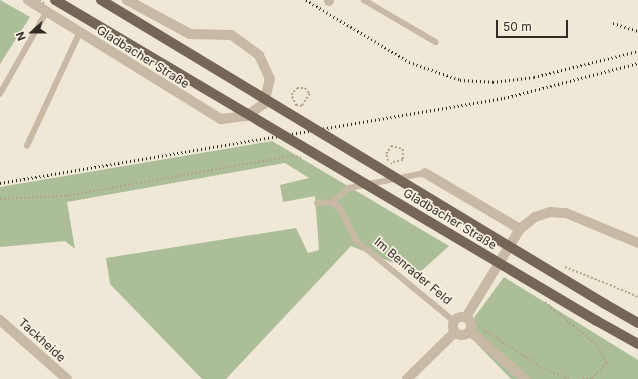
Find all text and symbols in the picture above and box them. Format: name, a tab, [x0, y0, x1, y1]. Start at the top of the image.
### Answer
north arrow	[12, 12, 52, 52]
scale bar	[498, 12, 570, 38]
text: 50 m	[503, 19, 532, 34]
street label: Gladbacher Straße	[94, 23, 192, 91]
text: N	[13, 30, 29, 43]
street label: Gladbacher Straße	[401, 185, 499, 253]
street label: Im Benrader Feld	[371, 235, 455, 307]
street label: Tackheide	[15, 315, 69, 365]

